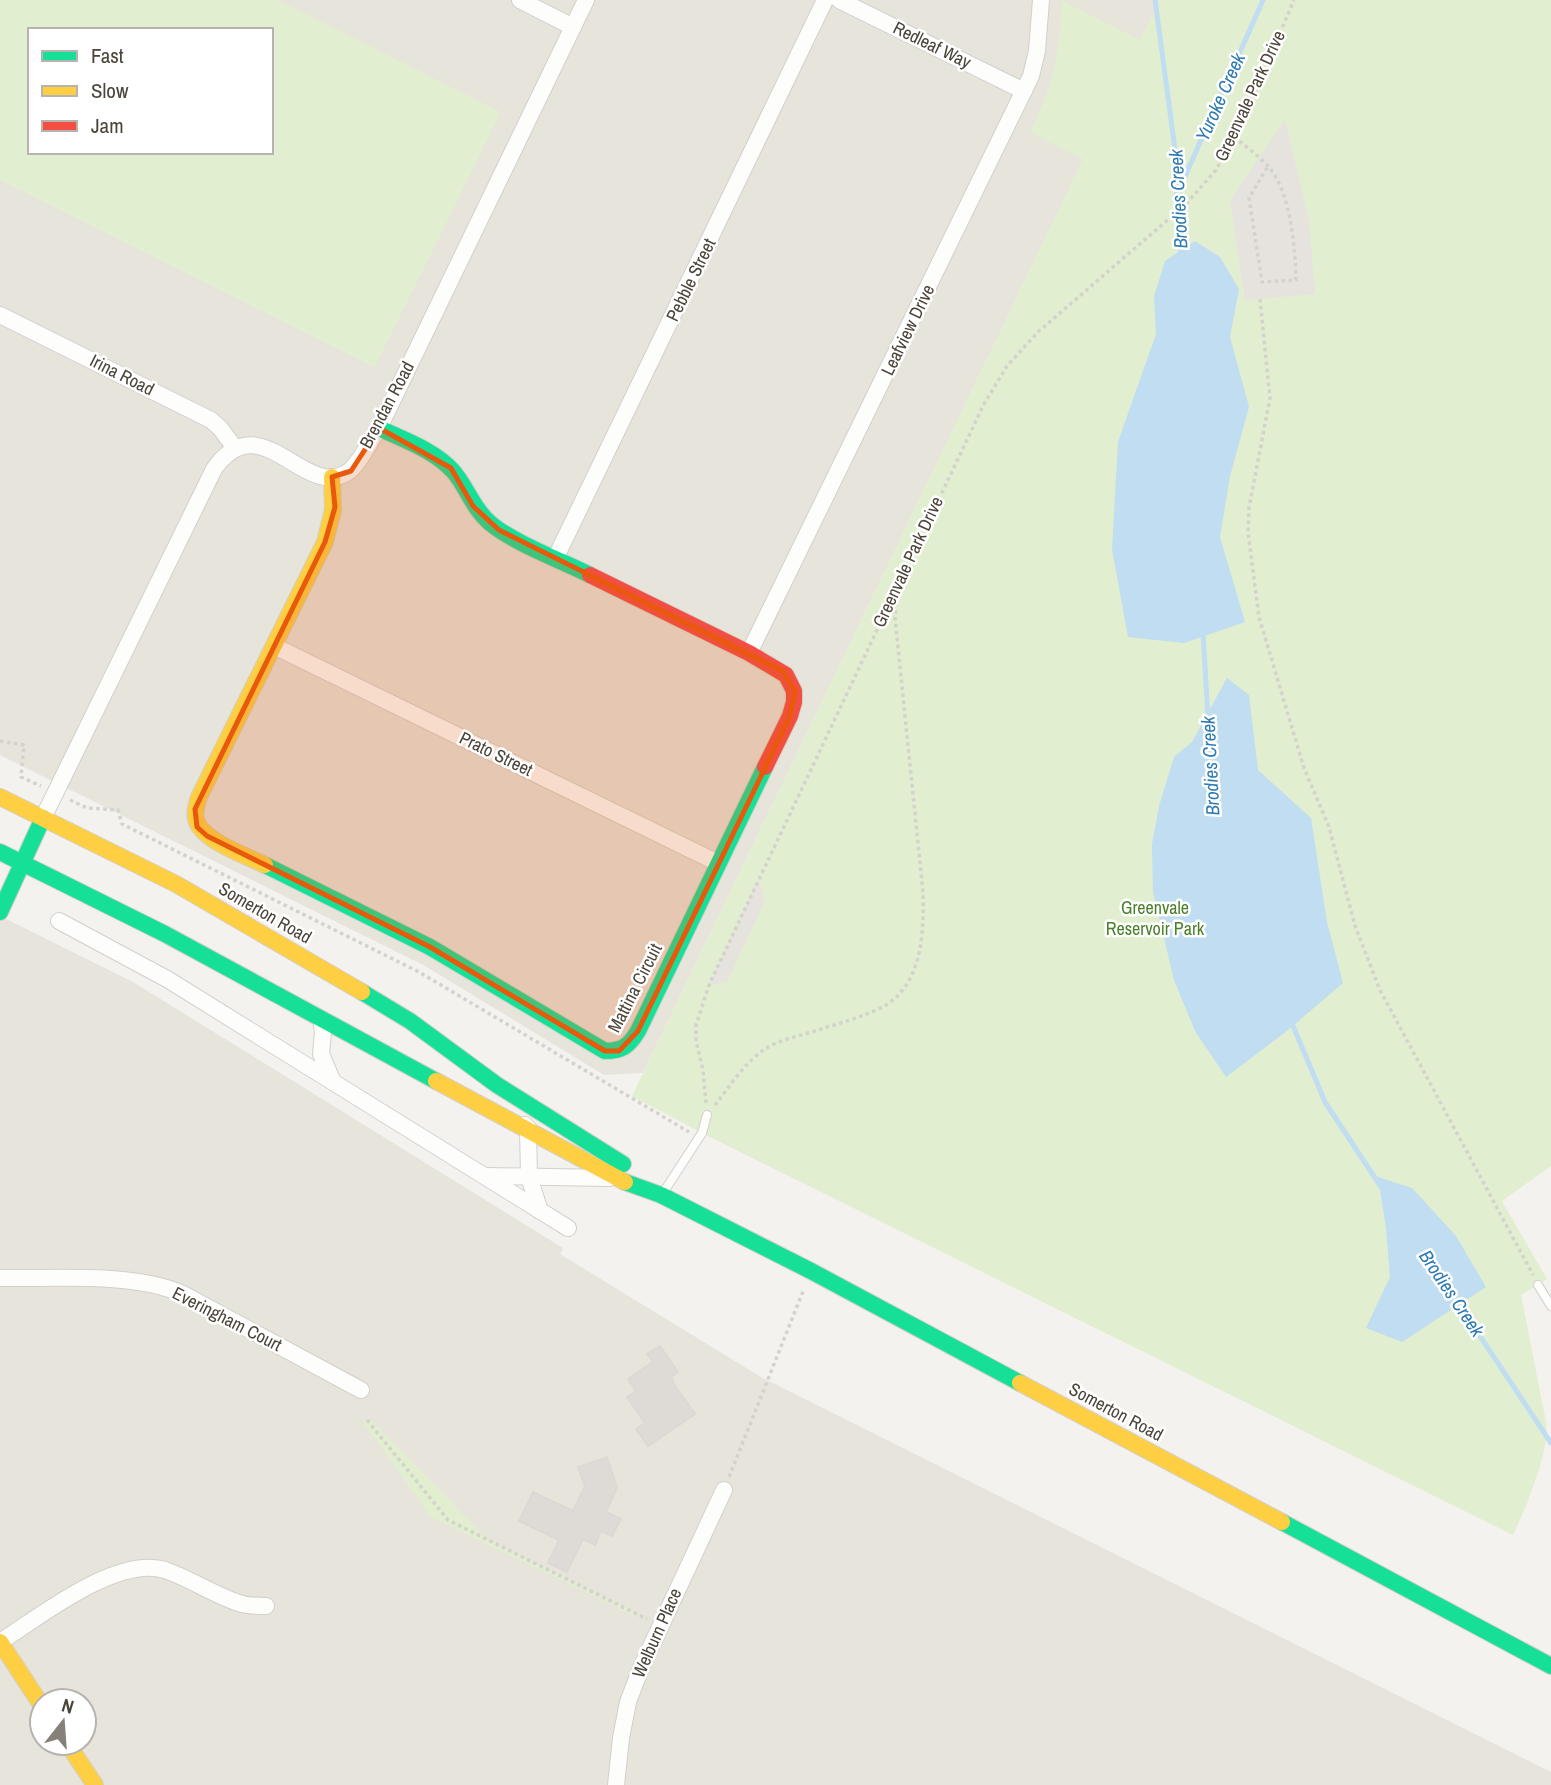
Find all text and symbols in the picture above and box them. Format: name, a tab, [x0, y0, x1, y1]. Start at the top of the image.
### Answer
street label: Redleaf Way	[889, 15, 976, 74]
street label: Greenvale Park Drive	[1208, 26, 1291, 165]
legend	[28, 28, 273, 154]
text: Fast	[91, 41, 124, 70]
water label: Yuroke Creek	[1189, 48, 1252, 145]
text: Slow	[91, 76, 129, 105]
text: Jam	[91, 111, 124, 140]
water label: Brodies Creek	[1162, 147, 1194, 249]
street label: Pebble Street	[660, 234, 721, 325]
street label: Leafview Drive	[875, 280, 940, 380]
street label: Irina Road	[86, 348, 159, 401]
street label: Brendan Road	[353, 357, 420, 453]
street label: Greenvale Park Drive	[866, 492, 949, 631]
water label: Brodies Creek	[1194, 714, 1226, 816]
street label: Prato Street	[455, 725, 537, 782]
street label: Somerton Road	[214, 876, 316, 949]
park label: Greenvale Reservoir Park	[1106, 895, 1205, 941]
street label: Mattina Circuit	[601, 939, 668, 1037]
water label: Brodies Creek	[1413, 1244, 1491, 1343]
street label: Everingham Court	[168, 1280, 286, 1357]
street label: Somerton Road	[1065, 1376, 1168, 1447]
street label: Welburn Place	[626, 1584, 687, 1682]
north arrow	[28, 1687, 98, 1757]
text: N	[59, 1692, 77, 1720]

